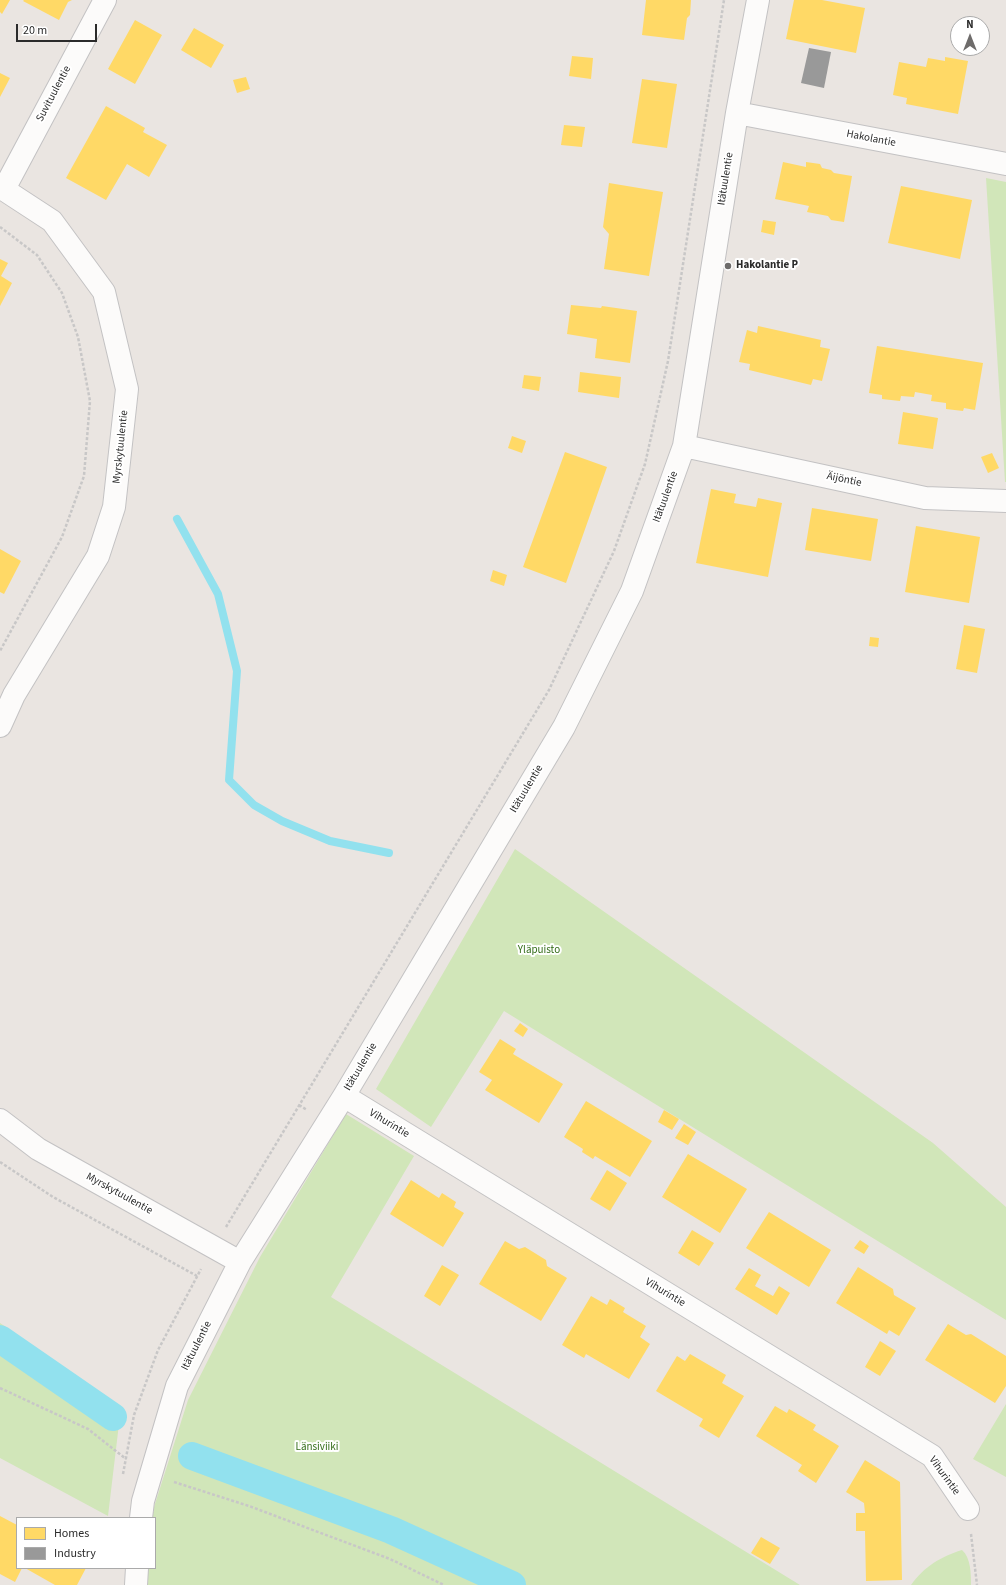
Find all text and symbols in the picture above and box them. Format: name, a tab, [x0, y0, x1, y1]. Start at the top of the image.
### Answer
scale bar	[18, 16, 99, 42]
north arrow	[950, 16, 990, 56]
text: N	[966, 17, 974, 32]
text: 20 m	[23, 22, 47, 39]
street label: Suvituulentie	[34, 64, 74, 124]
street label: Hakolantie	[845, 128, 897, 150]
street label: Itätuulentie	[715, 151, 737, 207]
place label: Hakolantie P	[736, 259, 798, 273]
marker: Hakolantie P	[723, 261, 733, 271]
street label: Myrskytuulentie	[111, 410, 131, 484]
street label: Itätuulentie	[651, 470, 681, 524]
street label: Äijöntie	[825, 470, 863, 490]
street label: Itätuulentie	[508, 763, 546, 815]
park label: Yläpuisto	[518, 944, 560, 958]
street label: Itätuulentie	[342, 1041, 380, 1093]
street label: Vihurintie	[366, 1107, 412, 1141]
street label: Myrskytuulentie	[83, 1170, 155, 1218]
street label: Vihurintie	[642, 1276, 688, 1310]
street label: Itätuulentie	[179, 1319, 215, 1373]
park label: Länsiviiki	[296, 1441, 338, 1455]
street label: Vihurintie	[926, 1454, 962, 1498]
legend	[16, 1517, 156, 1569]
text: Homes	[54, 1525, 89, 1542]
text: Industry	[54, 1545, 96, 1562]

